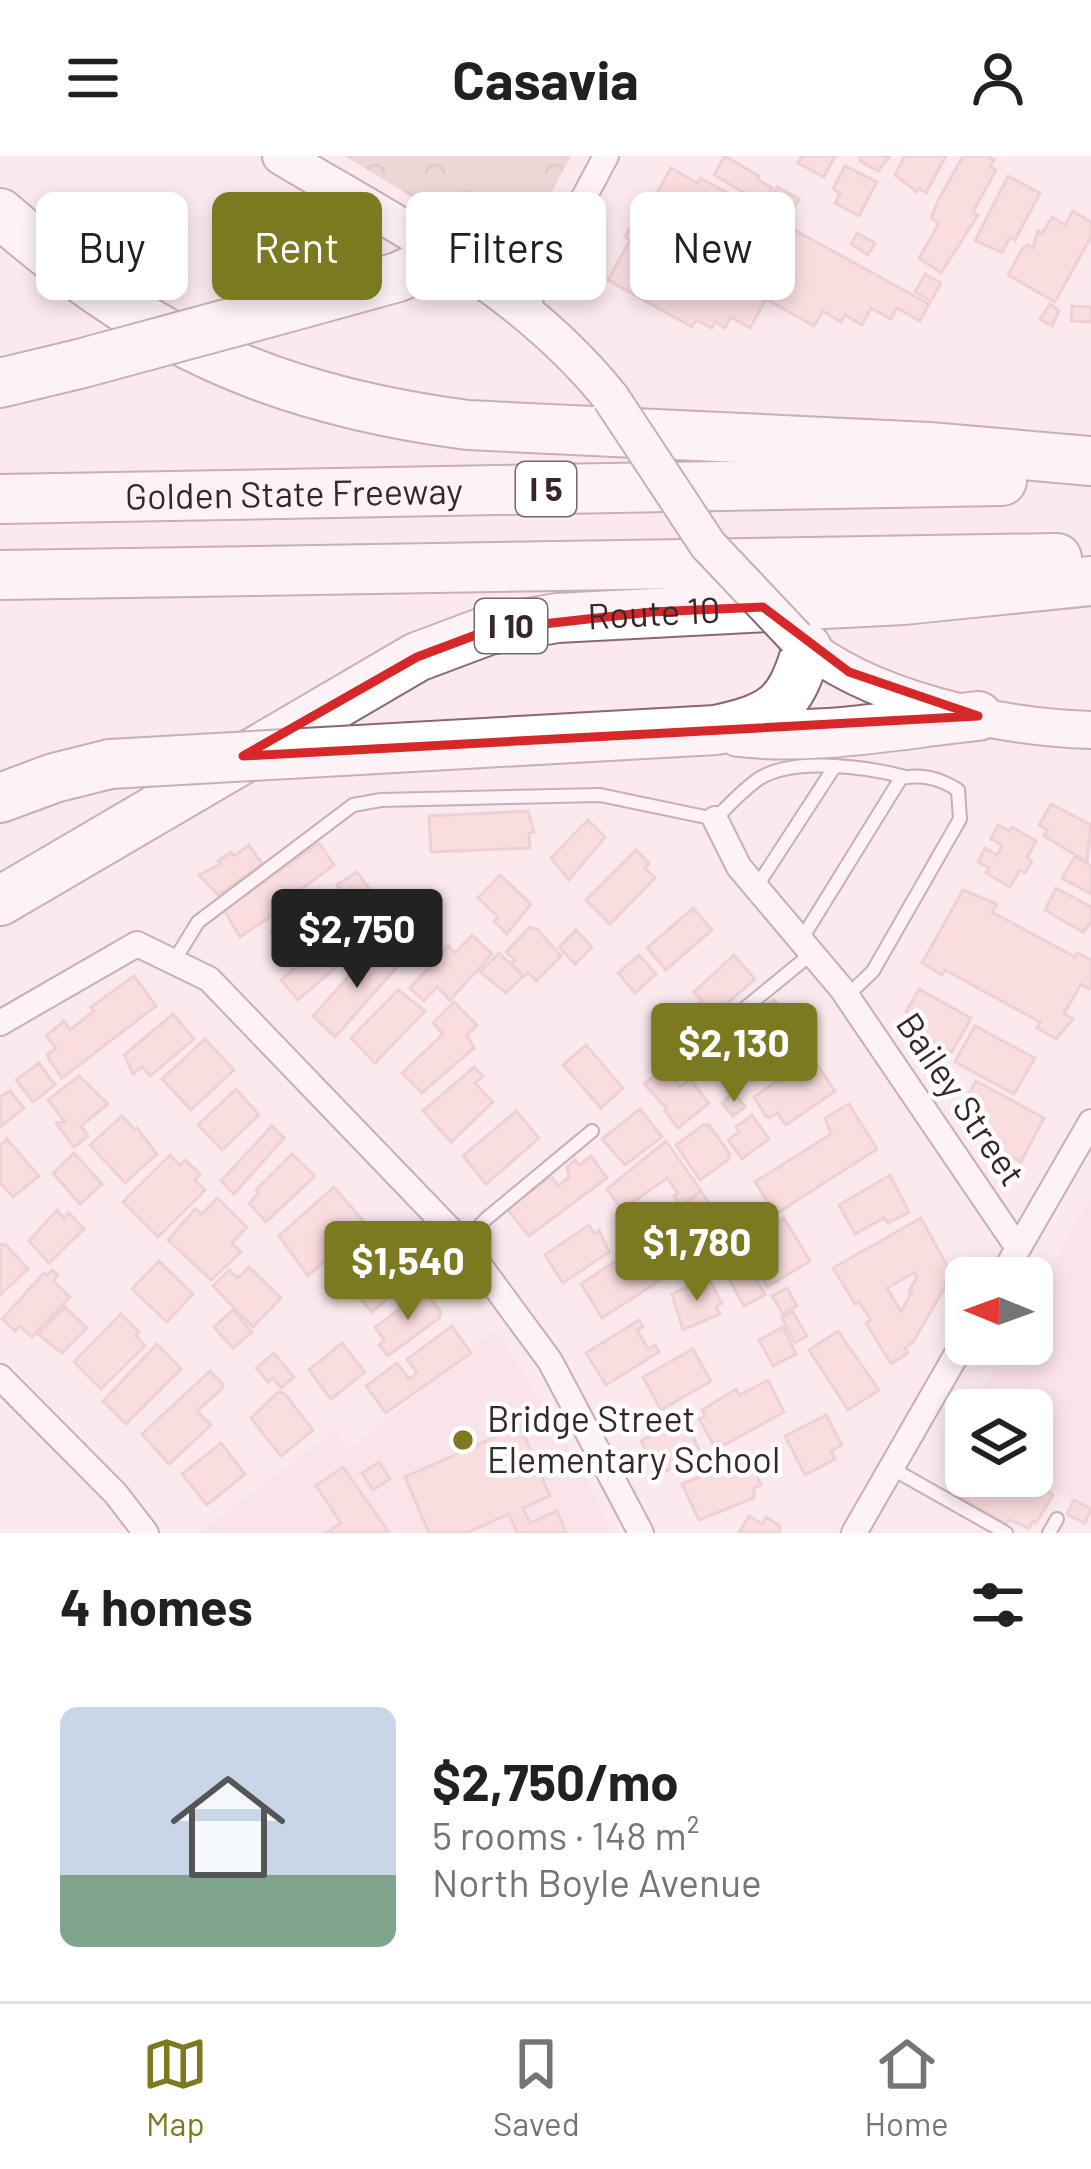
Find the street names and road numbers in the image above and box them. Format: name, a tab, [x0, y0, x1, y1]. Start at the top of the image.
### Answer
road number: I 5	[516, 462, 576, 516]
street label: Golden State Freeway	[125, 468, 463, 517]
street label: Route 10	[586, 587, 721, 636]
road number: I 10	[475, 599, 547, 653]
street label: Bailey Street	[889, 1004, 1036, 1193]

